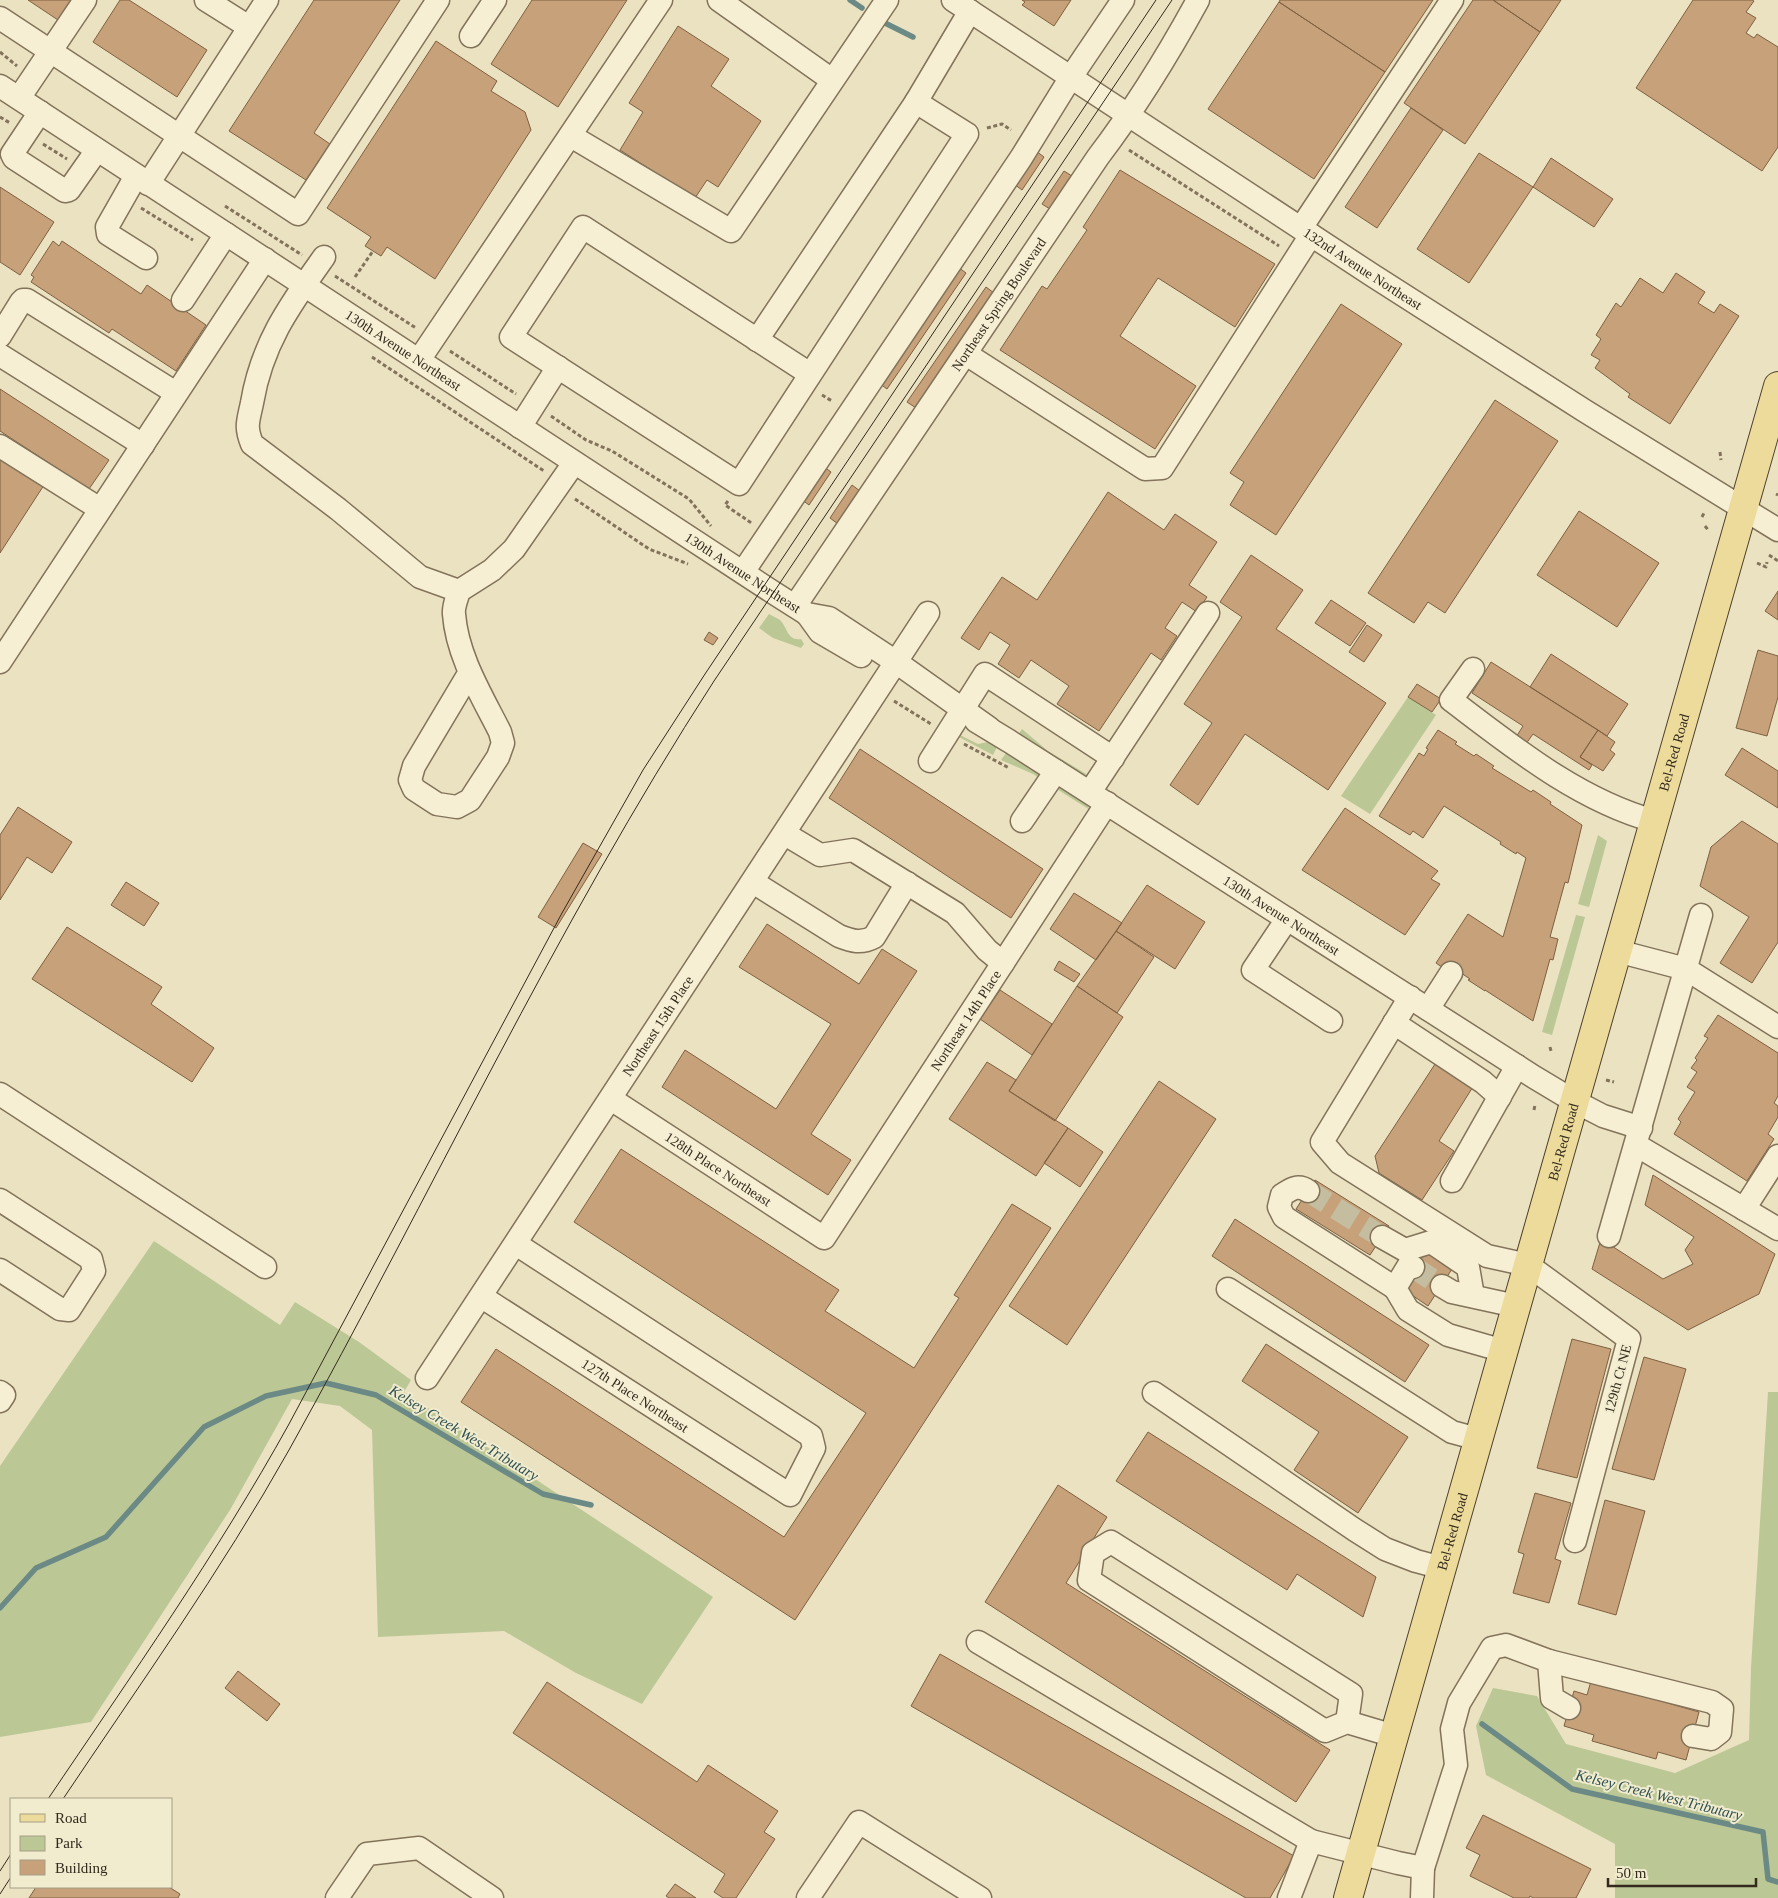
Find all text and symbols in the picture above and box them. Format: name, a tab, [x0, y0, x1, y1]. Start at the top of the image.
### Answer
street label: 132nd Avenue Northeast	[1301, 225, 1425, 313]
street label: Northeast Spring Boulevard	[948, 235, 1049, 374]
street label: 130th Avenue Northeast	[343, 307, 464, 393]
street label: 130th Avenue Northeast	[682, 529, 804, 616]
street label: Bel-Red Road	[1656, 712, 1692, 793]
street label: 130th Avenue Northeast	[1220, 873, 1342, 958]
street label: Northeast 14th Place	[927, 967, 1004, 1073]
street label: Northeast 15th Place	[619, 973, 696, 1079]
street label: Bel-Red Road	[1545, 1102, 1581, 1182]
street label: 128th Place Northeast	[662, 1129, 774, 1209]
street label: 129th Ct NE	[1602, 1343, 1634, 1415]
street label: 127th Place Northeast	[579, 1356, 691, 1435]
water label: Kelsey Creek West Tributary	[386, 1382, 542, 1484]
street label: Bel-Red Road	[1434, 1491, 1470, 1572]
water label: Kelsey Creek West Tributary	[1573, 1766, 1744, 1824]
legend	[10, 1798, 172, 1888]
text: Road	[55, 1810, 87, 1826]
text: Park	[55, 1835, 83, 1851]
scale bar	[1608, 1856, 1756, 1888]
text: Building	[55, 1860, 108, 1876]
text: 50 m	[1616, 1865, 1647, 1881]

